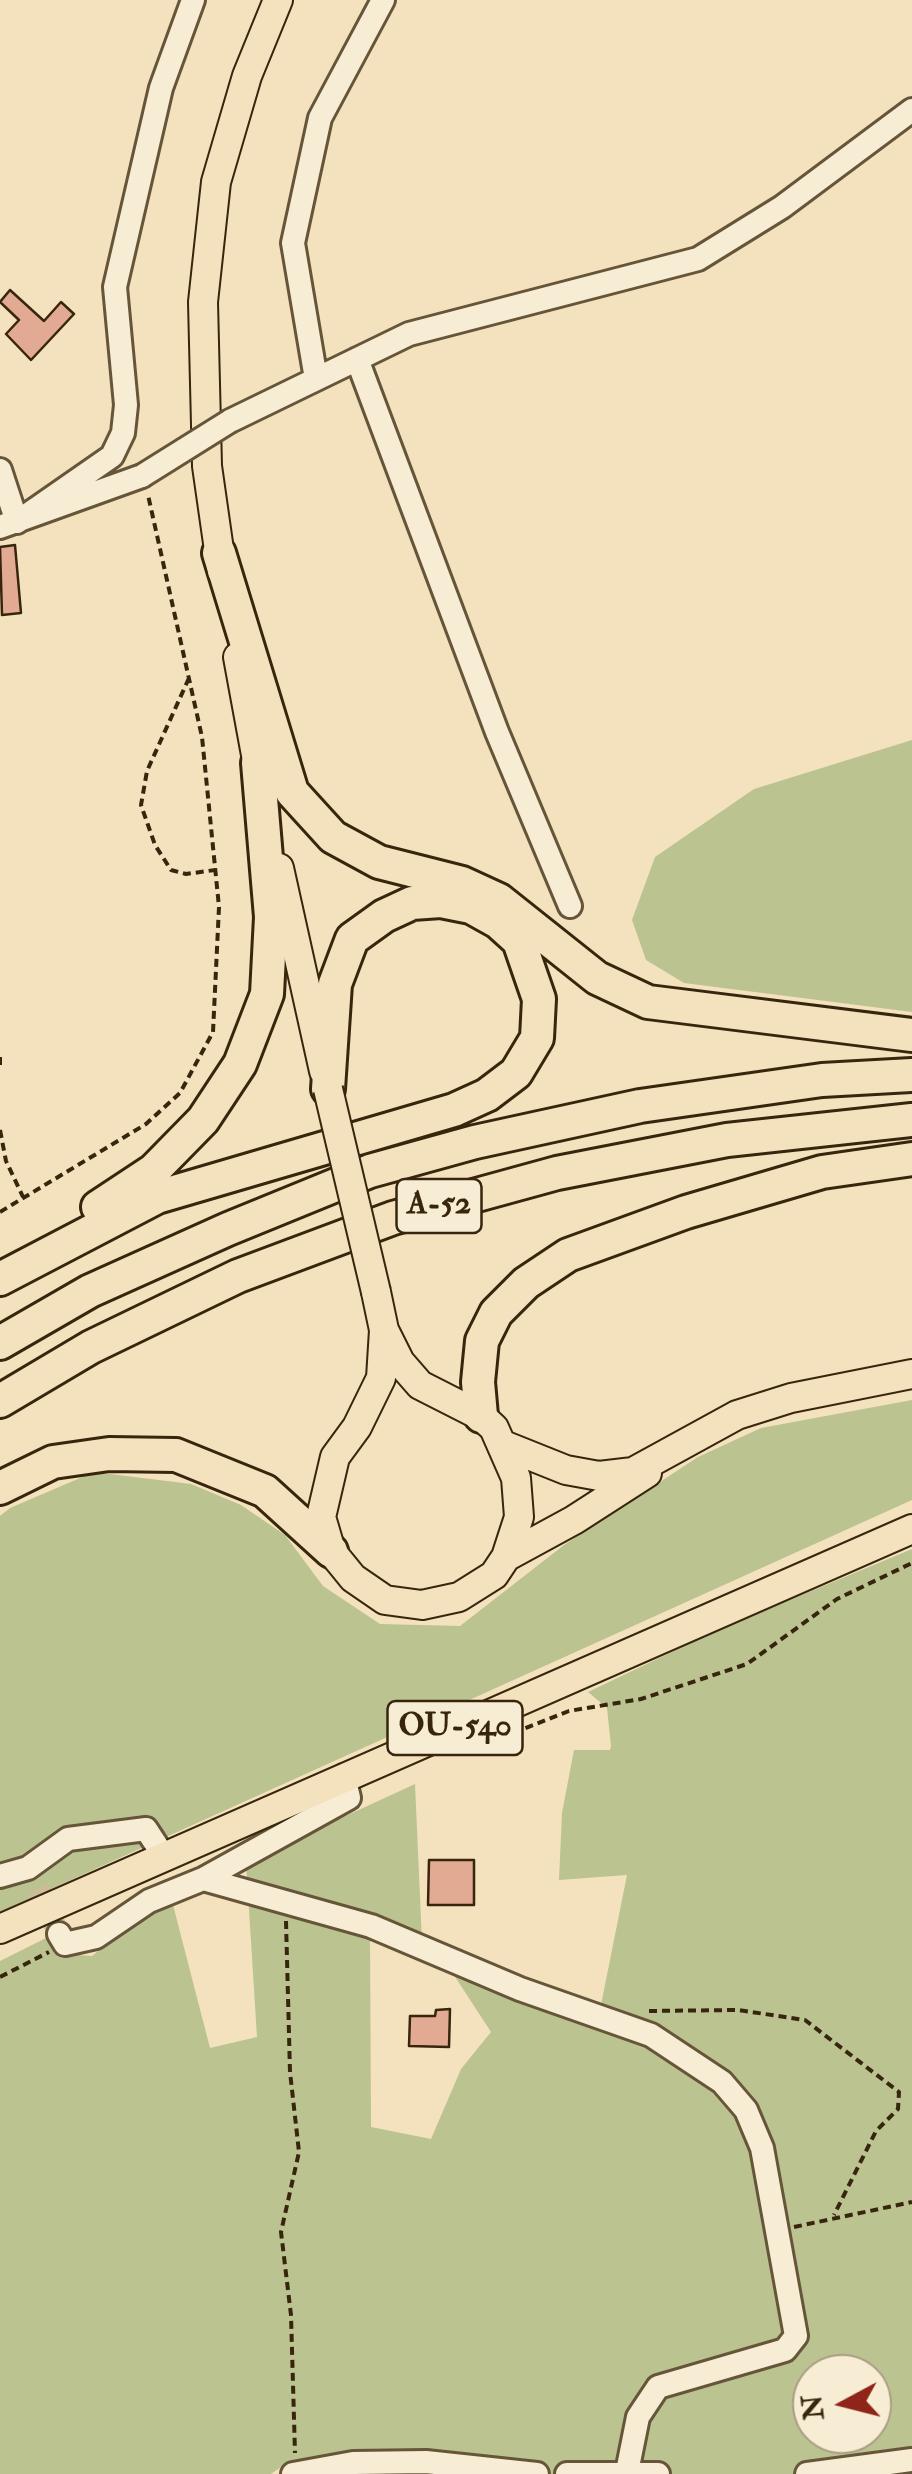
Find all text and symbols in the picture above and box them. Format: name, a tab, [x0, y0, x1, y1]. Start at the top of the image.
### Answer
road number: A-52	[396, 1179, 482, 1233]
road number: OU-540	[388, 1701, 522, 1755]
north arrow	[792, 2354, 892, 2454]
text: N	[795, 2393, 833, 2422]

